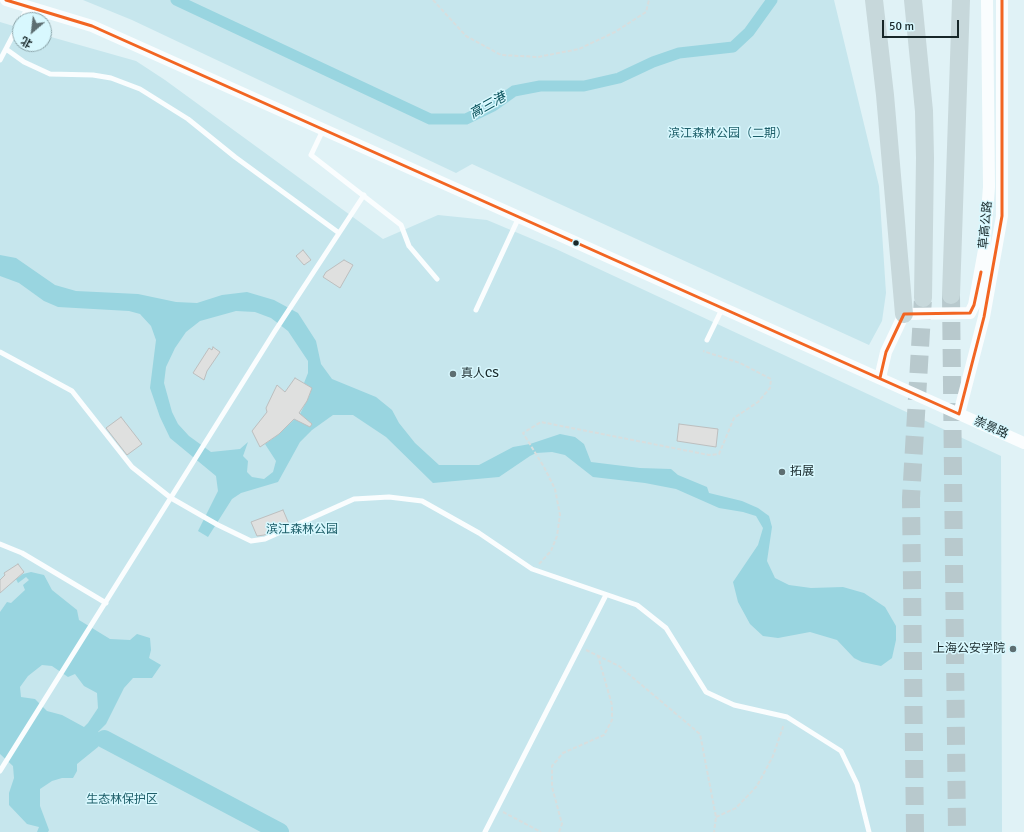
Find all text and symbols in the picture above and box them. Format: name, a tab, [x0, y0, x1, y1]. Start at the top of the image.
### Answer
north arrow	[12, 12, 52, 52]
scale bar	[884, 12, 961, 38]
text: 50 m	[889, 19, 914, 34]
text: 北	[19, 34, 35, 50]
water label: 高三港	[467, 90, 509, 122]
park label: 滨江森林公园（二期）	[668, 127, 788, 141]
street label: 草高公路	[977, 200, 995, 250]
unlabelled marker	[571, 238, 581, 248]
place label: 真人CS	[461, 367, 499, 381]
marker: 真人CS	[448, 369, 458, 379]
street label: 崇景路	[972, 414, 1010, 442]
place label: 拓展	[790, 465, 814, 479]
marker: 拓展	[777, 467, 787, 477]
park label: 滨江森林公园	[266, 523, 338, 537]
place label: 上海公安学院	[933, 642, 1005, 656]
marker: 上海公安学院	[1008, 644, 1018, 654]
park label: 生态林保护区	[86, 793, 158, 807]

